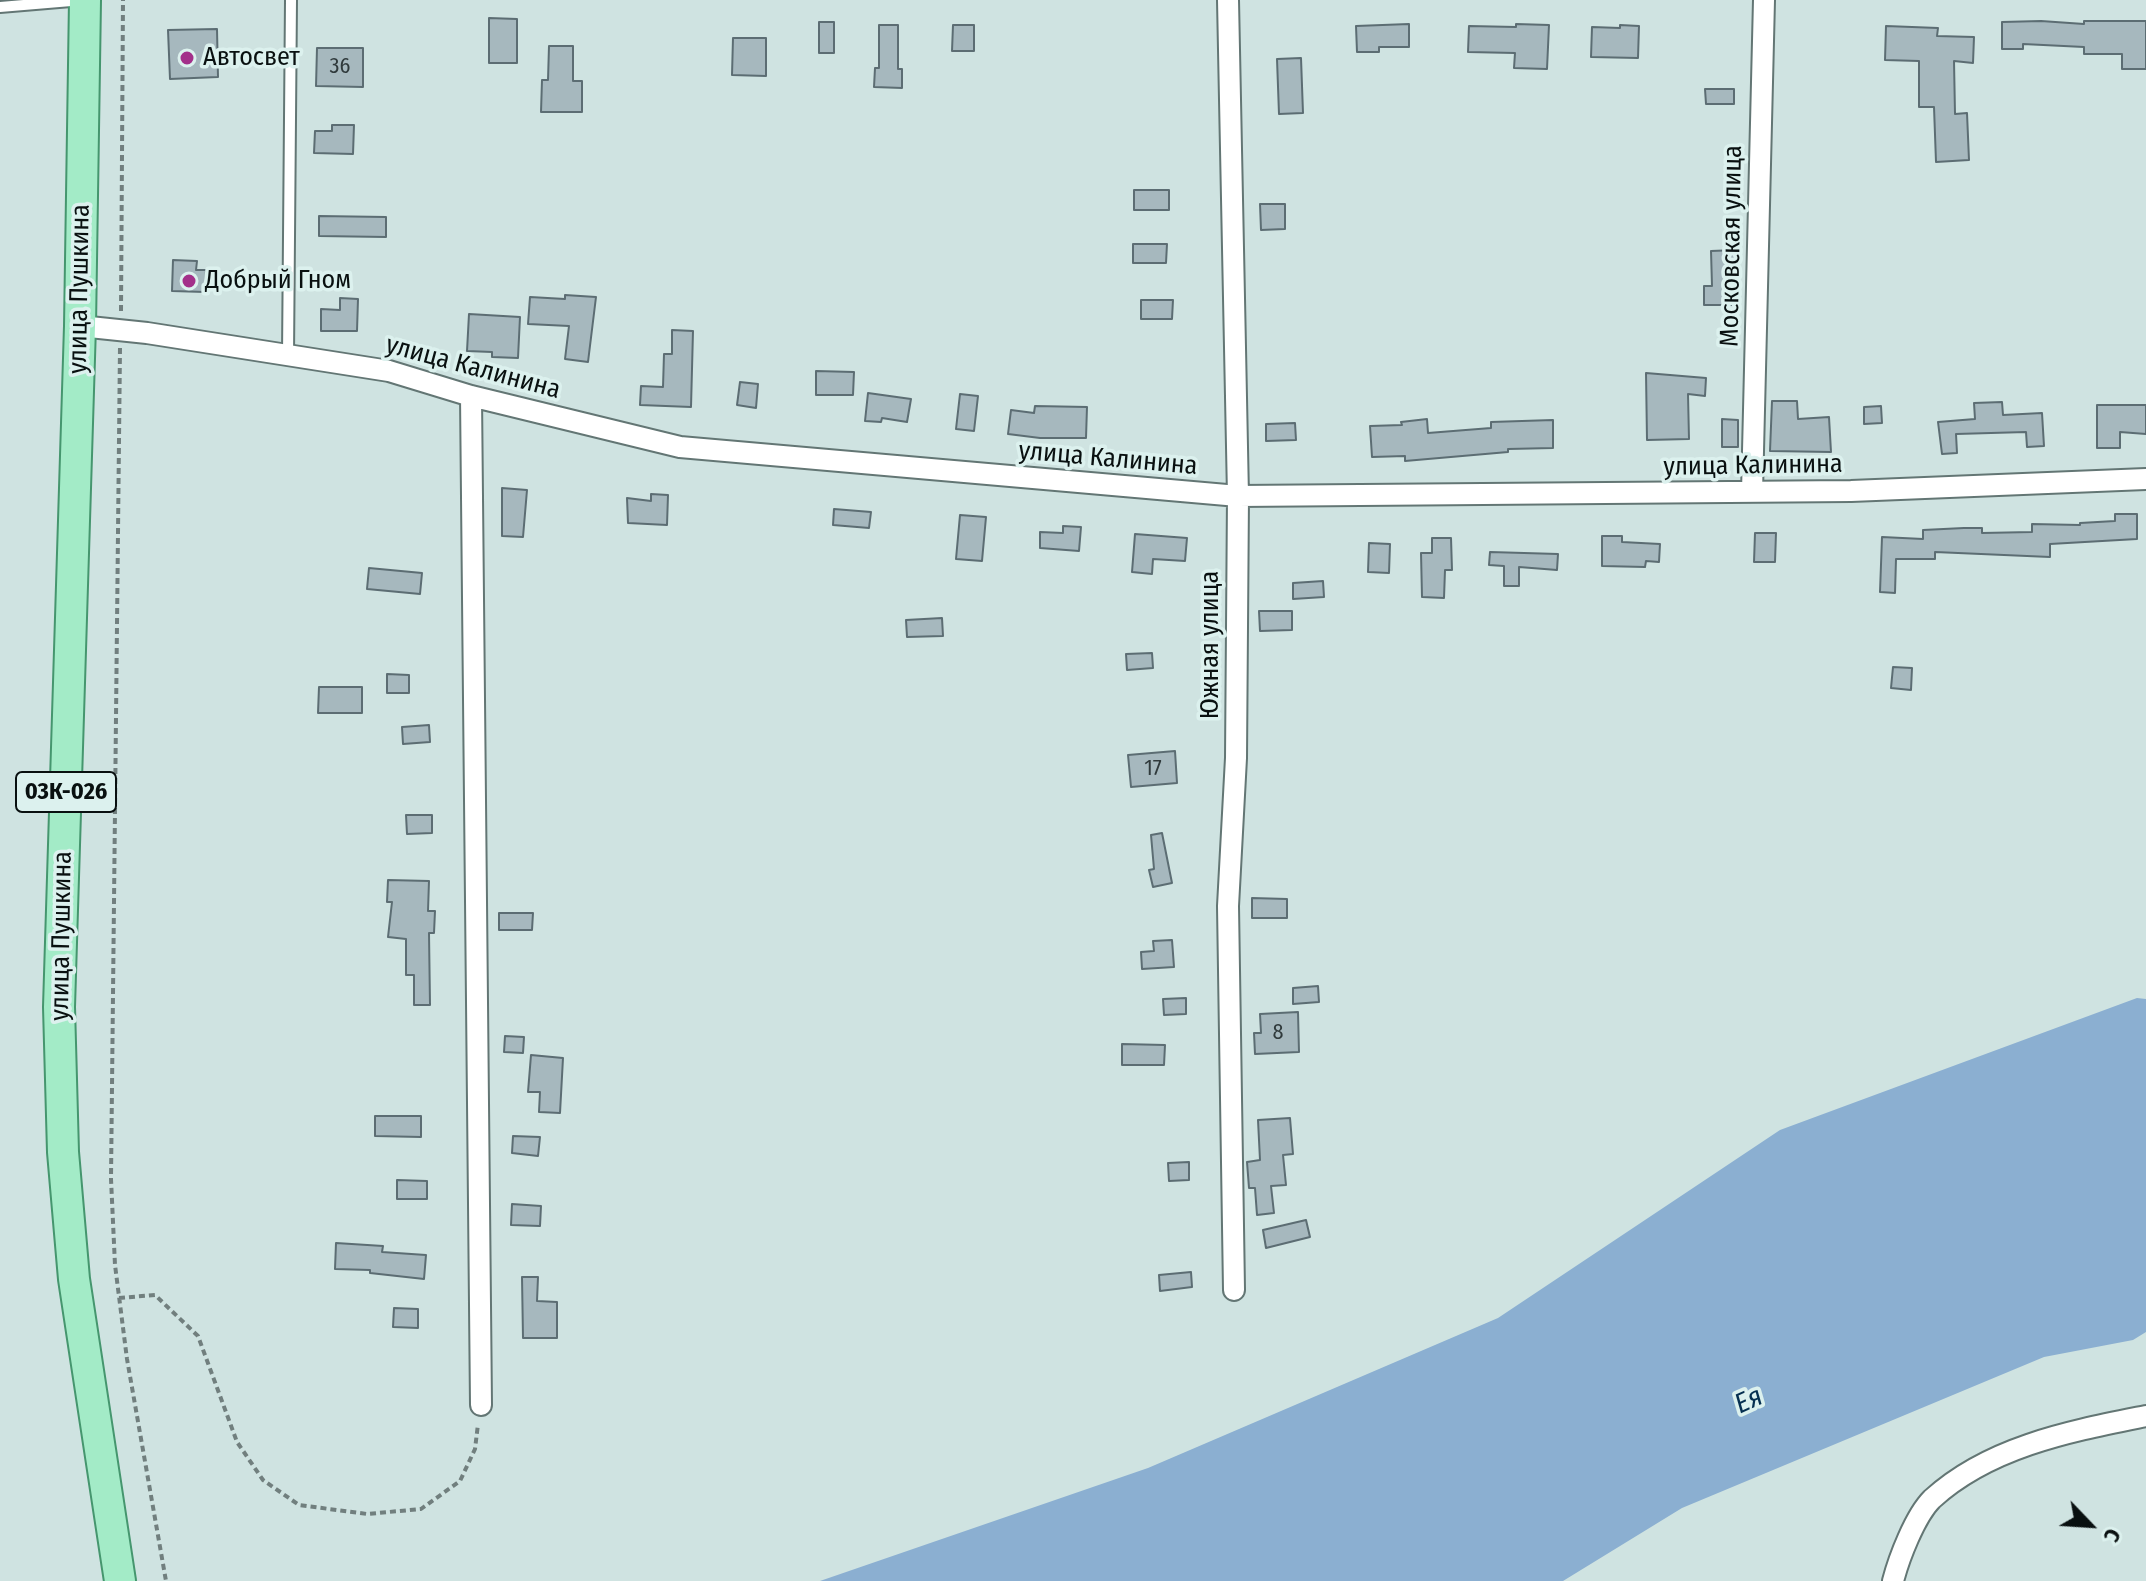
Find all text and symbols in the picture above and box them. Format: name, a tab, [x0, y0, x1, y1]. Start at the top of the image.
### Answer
place label: Автосвет	[203, 42, 300, 74]
marker: Автосвет	[178, 49, 196, 67]
house number: 36	[330, 54, 350, 80]
street label: Московская улица	[1715, 145, 1749, 347]
street label: улица Пушкина	[63, 204, 97, 374]
place label: Добрый Гном	[205, 265, 351, 297]
marker: Добрый Гном	[180, 272, 198, 290]
street label: улица Калинина	[382, 330, 564, 406]
street label: улица Калинина	[1017, 436, 1199, 482]
street label: улица Калинина	[1663, 449, 1843, 483]
street label: Южная улица	[1195, 571, 1227, 719]
house number: 17	[1144, 756, 1162, 782]
road number: 03К-026	[16, 772, 116, 812]
street label: улица Пушкина	[45, 851, 79, 1021]
house number: 8	[1273, 1020, 1283, 1046]
water label: Ея	[1730, 1380, 1768, 1422]
north arrow	[2050, 1485, 2130, 1565]
text: С	[2098, 1524, 2127, 1546]

